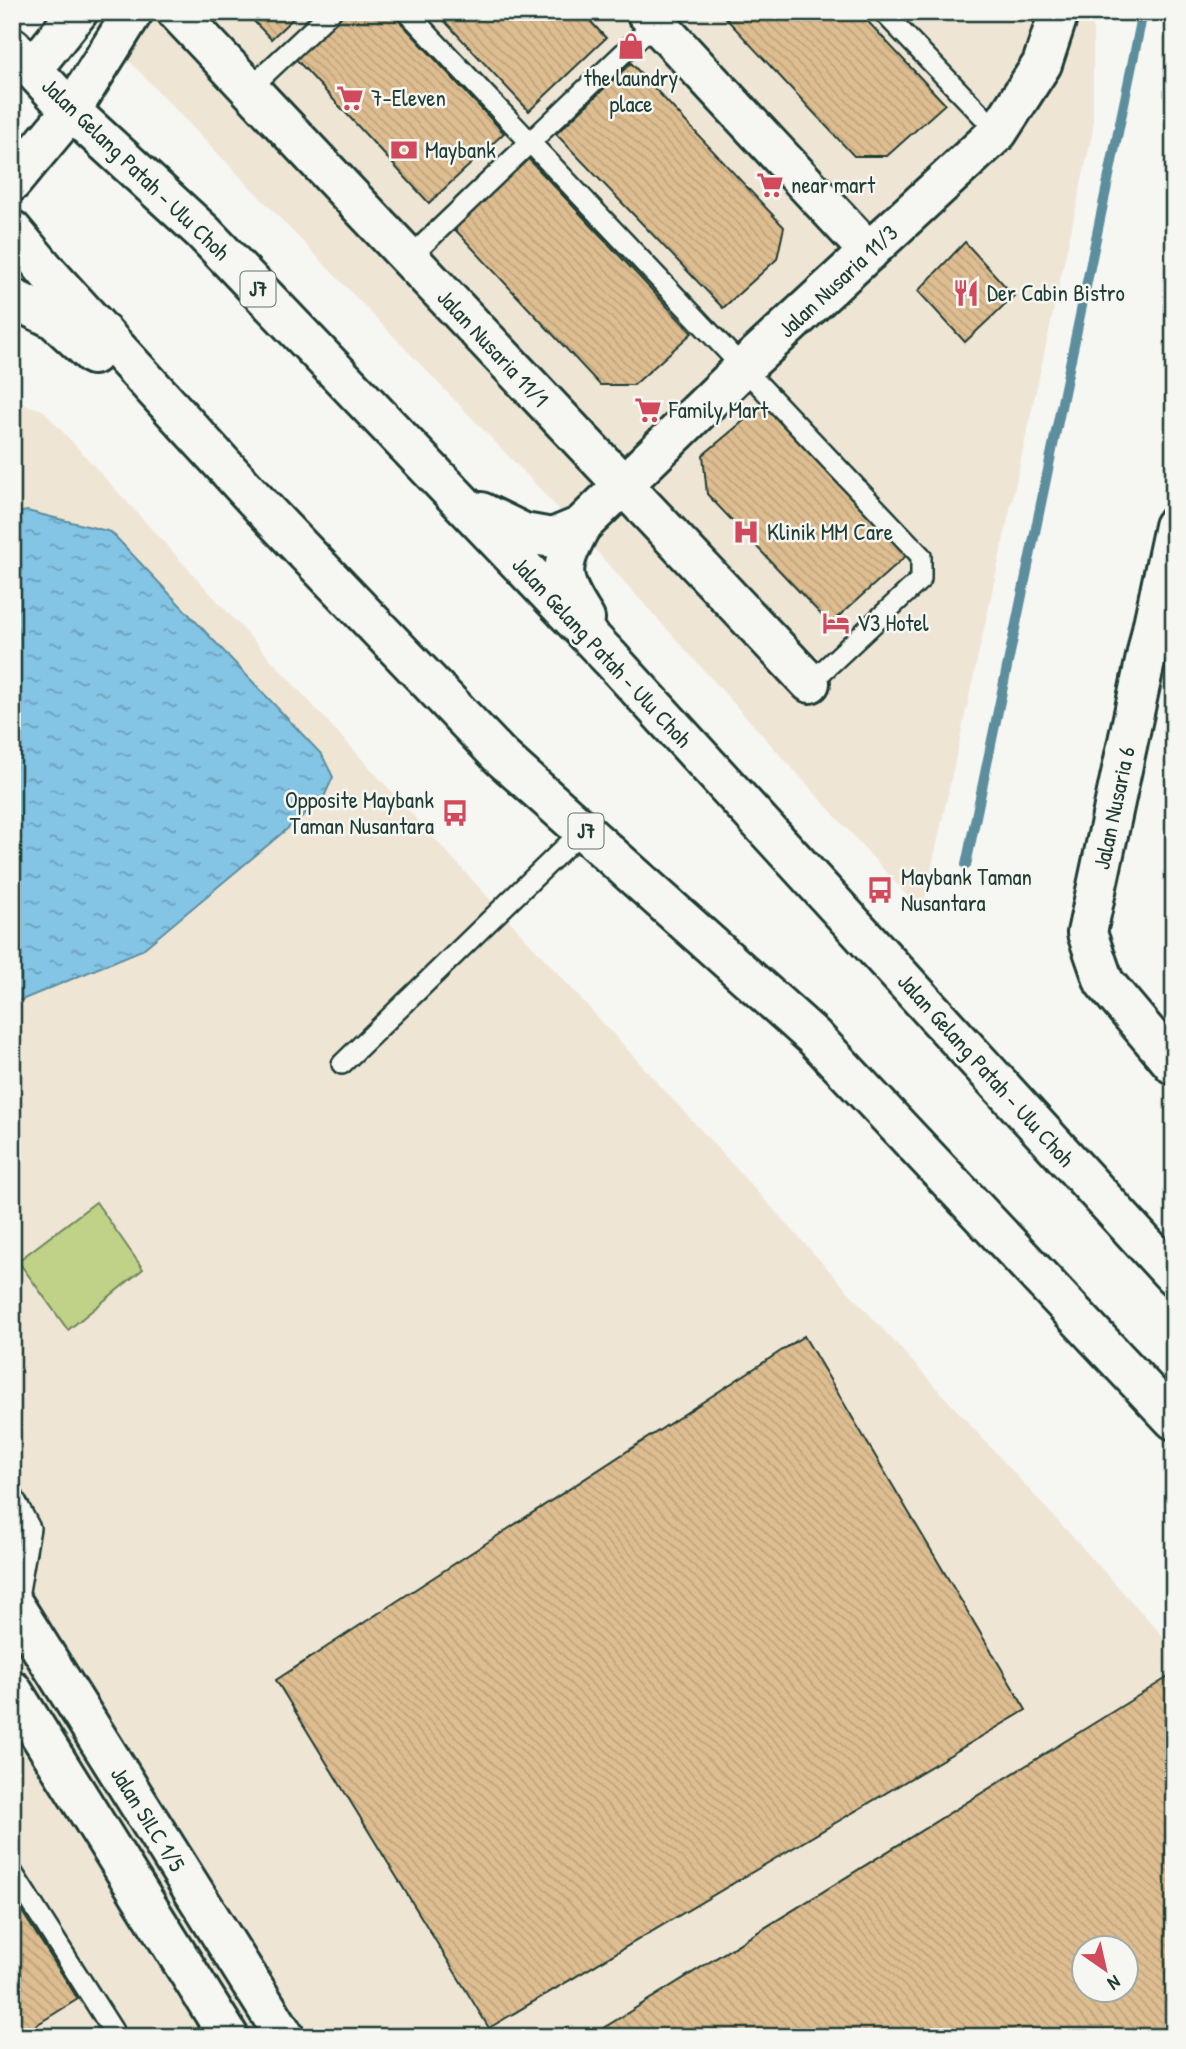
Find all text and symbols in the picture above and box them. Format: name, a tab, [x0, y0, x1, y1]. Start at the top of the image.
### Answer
shop icon: the laundry place	[616, 31, 646, 61]
place label: the laundry place	[584, 62, 678, 119]
street label: Jalan Gelang Patah - Ulu Choh	[35, 70, 237, 267]
place label: 7-Eleven	[371, 82, 446, 113]
supermarket icon: 7-Eleven	[335, 83, 365, 113]
place label: Maybank	[425, 134, 496, 165]
bank icon: Maybank	[389, 135, 419, 165]
place label: near mart	[791, 169, 876, 200]
supermarket icon: near mart	[755, 170, 785, 200]
street label: Jalan Nusaria 11/3	[771, 217, 904, 344]
road number: J7	[240, 272, 276, 306]
place label: Der Cabin Bistro	[987, 277, 1125, 308]
restaurant icon: Der Cabin Bistro	[951, 278, 981, 308]
street label: Jalan Nusaria 11/1	[431, 282, 556, 413]
place label: Family Mart	[668, 394, 769, 425]
supermarket icon: Family Mart	[633, 395, 663, 425]
place label: Klinik MM Care	[767, 516, 893, 547]
hospital icon: Klinik MM Care	[731, 517, 761, 547]
street label: Jalan Gelang Patah - Ulu Choh	[506, 549, 699, 754]
place label: V3 Hotel	[857, 607, 930, 638]
hotel icon: V3 Hotel	[821, 608, 851, 638]
street label: Jalan Nusaria 6	[1085, 743, 1142, 872]
place label: Opposite Maybank Taman Nusantara	[285, 784, 434, 841]
bus stop icon: Opposite Maybank Taman Nusantara	[440, 798, 470, 828]
road number: J7	[568, 814, 604, 848]
place label: Maybank Taman Nusantara	[901, 861, 1032, 918]
bus stop icon: Maybank Taman Nusantara	[865, 875, 895, 905]
street label: Jalan Gelang Patah - Ulu Choh	[891, 966, 1082, 1173]
street label: Jalan SILC 1/5	[104, 1760, 193, 1877]
north arrow	[1070, 1934, 1140, 2004]
text: N	[1103, 1969, 1126, 1997]

